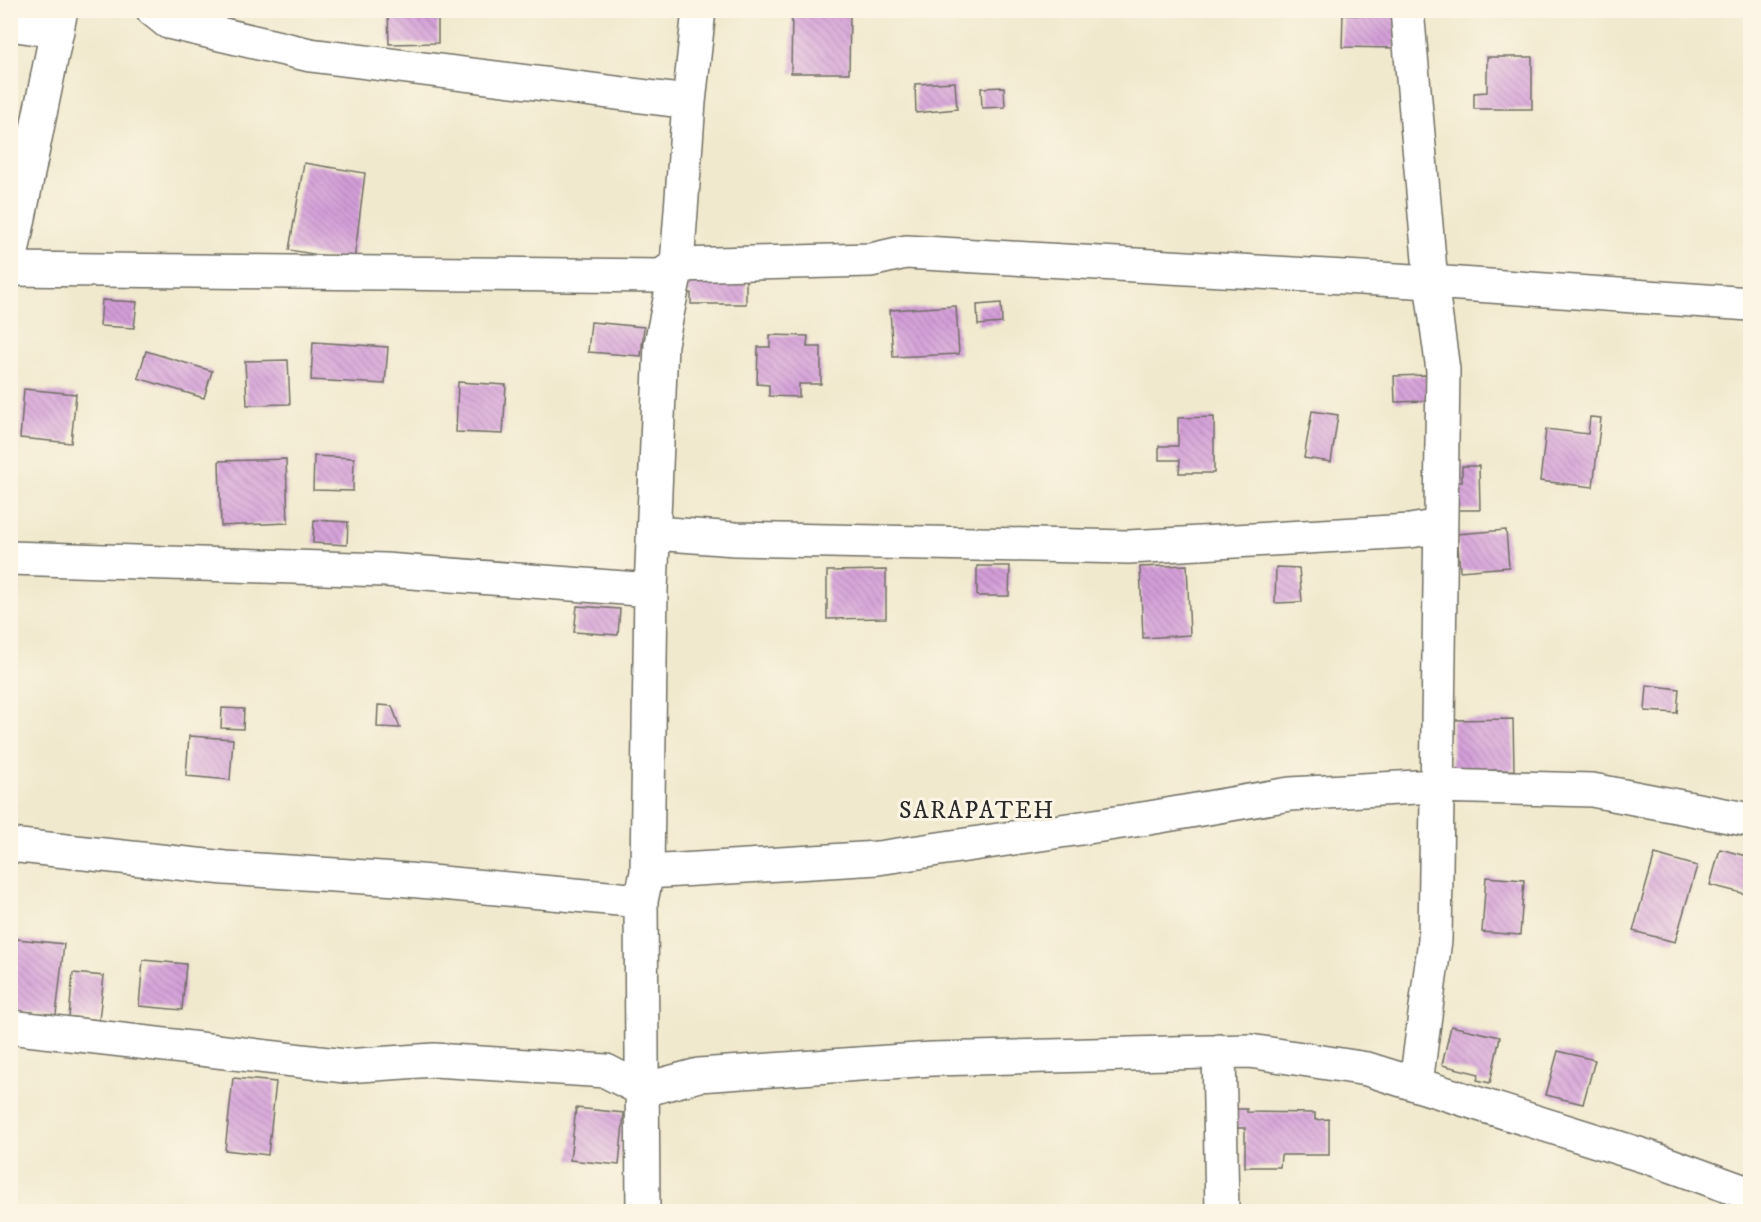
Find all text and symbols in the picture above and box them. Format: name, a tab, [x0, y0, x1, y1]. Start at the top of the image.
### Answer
district label: SARAPATEH	[899, 796, 1055, 826]

